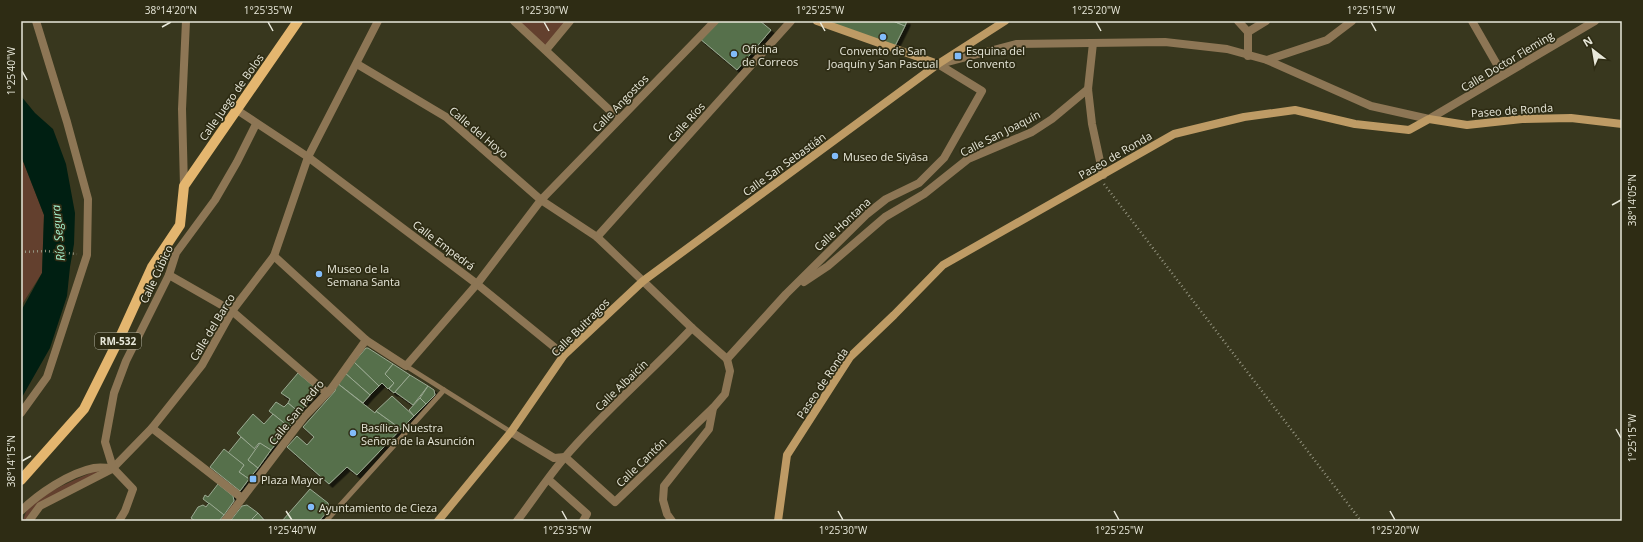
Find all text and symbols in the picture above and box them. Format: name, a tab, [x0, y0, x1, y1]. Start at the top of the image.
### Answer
text: 38°14'20"N	[145, 3, 197, 17]
text: 1°25'35"W	[244, 3, 293, 17]
text: 1°25'30"W	[520, 3, 569, 17]
text: 1°25'25"W	[796, 3, 845, 17]
text: 1°25'20"W	[1072, 3, 1121, 17]
text: 1°25'15"W	[1347, 3, 1396, 17]
street label: Calle Doctor Fleming	[1458, 27, 1556, 95]
north arrow	[1573, 30, 1613, 70]
marker: Convento de San Joaquín y San Pascual	[878, 32, 888, 42]
text: N	[1580, 32, 1595, 50]
place label: Oficina de Correos	[742, 41, 798, 69]
place label: Convento de San Joaquín y San Pascual	[827, 43, 938, 71]
place label: Esquina del Convento	[966, 43, 1025, 71]
text: 1°25'40"W	[4, 46, 18, 95]
marker: Oficina de Correos	[729, 49, 739, 59]
street label: Calle Juego de Bolos	[195, 50, 267, 144]
marker: Esquina del Convento	[953, 51, 963, 61]
street label: Calle Angostos	[589, 71, 651, 135]
street label: Calle Ríos	[664, 99, 708, 145]
street label: Paseo de Ronda	[1470, 100, 1554, 120]
street label: Calle del Hoyo	[446, 103, 512, 161]
street label: Calle San Joaquín	[957, 106, 1043, 160]
street label: Paseo de Ronda	[1076, 128, 1154, 182]
street label: Calle San Sebastián	[739, 129, 829, 199]
place label: Museo de Siyâsa	[843, 149, 928, 164]
marker: Museo de Siyâsa	[830, 151, 840, 161]
text: 38°14'05"N	[1625, 174, 1639, 226]
street label: Calle Hontana	[811, 194, 873, 254]
water label: Río Segura	[47, 204, 69, 262]
street label: Calle Empedrá	[410, 217, 478, 273]
street label: Calle Cúbico	[136, 242, 176, 306]
place label: Museo de la Semana Santa	[327, 261, 400, 289]
marker: Museo de la Semana Santa	[314, 269, 324, 279]
street label: Calle del Barco	[186, 290, 238, 363]
street label: Calle Buitragos	[548, 295, 612, 359]
road number: RM-532	[95, 333, 141, 349]
street label: Paseo de Ronda	[793, 345, 851, 421]
street label: Calle Albaicín	[591, 356, 651, 414]
street label: Calle San Pedro	[265, 376, 327, 448]
text: 1°25'15"W	[1625, 413, 1639, 462]
place label: Basílica Nuestra Señora de la Asunción	[361, 420, 475, 448]
marker: Basílica Nuestra Señora de la Asunción	[348, 428, 358, 438]
street label: Calle Cantón	[613, 434, 669, 490]
text: 38°14'15"N	[4, 435, 18, 487]
place label: Plaza Mayor	[261, 472, 324, 487]
marker: Plaza Mayor	[248, 474, 258, 484]
place label: Ayuntamiento de Cieza	[319, 500, 437, 515]
marker: Ayuntamiento de Cieza	[306, 502, 316, 512]
text: 1°25'40"W	[268, 523, 317, 537]
text: 1°25'35"W	[543, 523, 592, 537]
text: 1°25'30"W	[819, 523, 868, 537]
text: 1°25'25"W	[1095, 523, 1144, 537]
text: 1°25'20"W	[1371, 523, 1420, 537]

